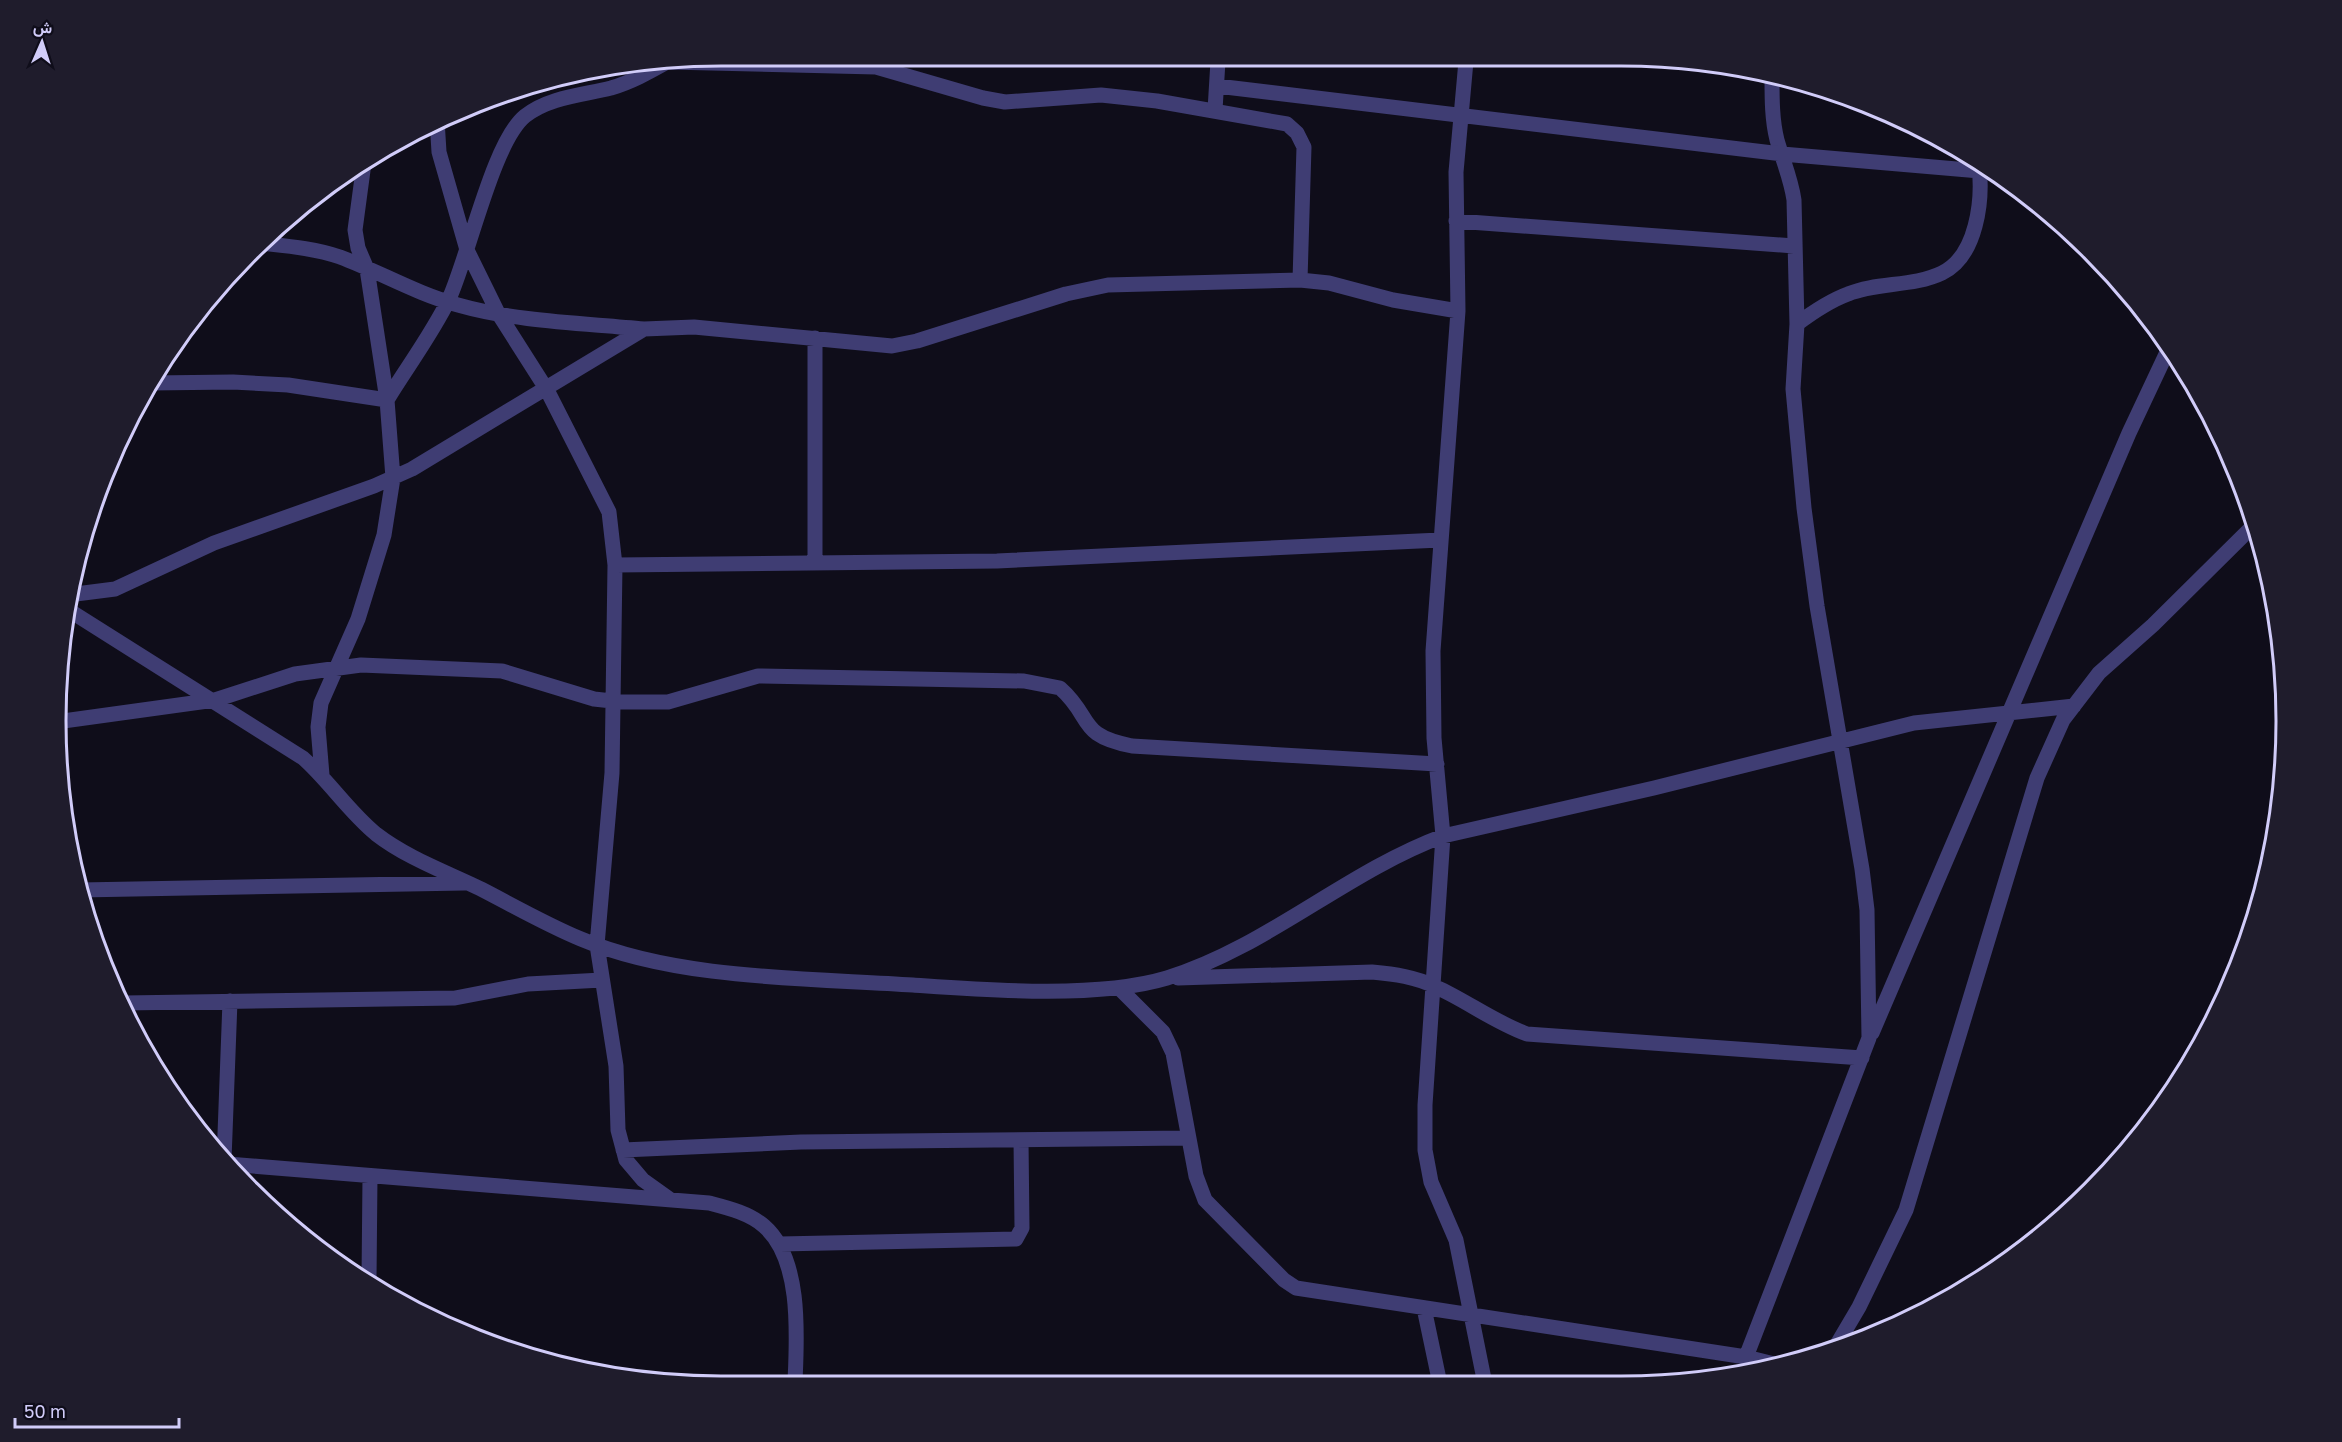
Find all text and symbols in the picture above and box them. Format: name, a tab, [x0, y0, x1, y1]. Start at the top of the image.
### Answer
north arrow	[12, 12, 72, 72]
text: ش	[33, 17, 53, 38]
scale bar	[15, 1391, 178, 1429]
text: 50 m	[24, 1400, 66, 1422]

